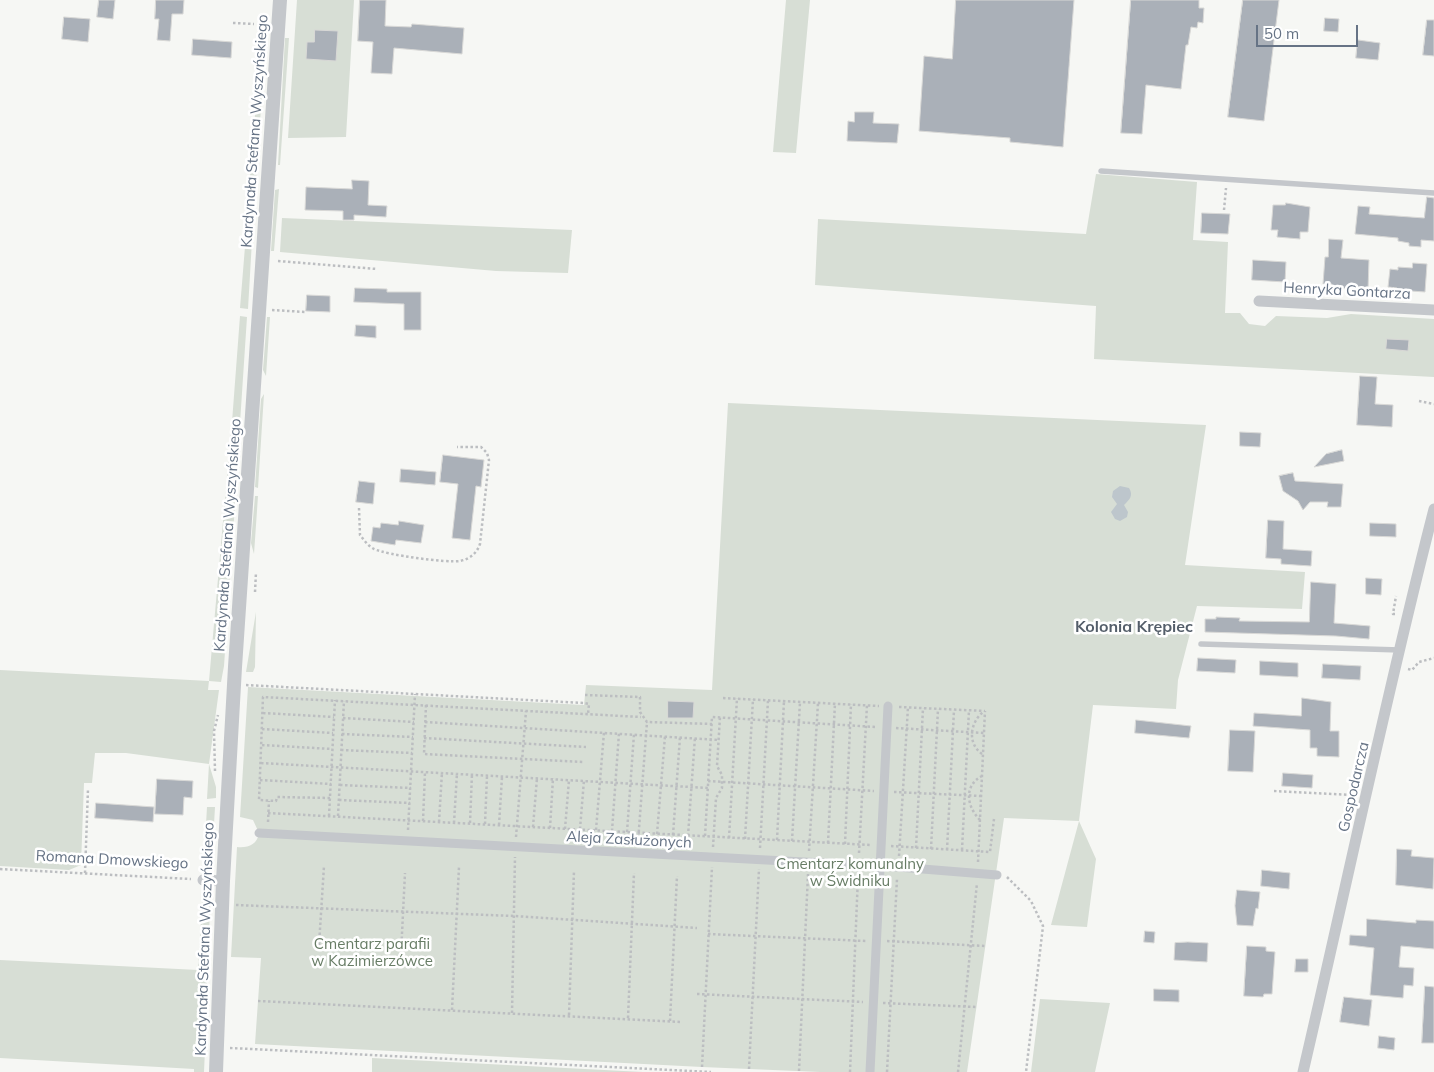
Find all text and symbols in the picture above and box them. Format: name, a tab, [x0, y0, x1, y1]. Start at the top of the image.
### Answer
street label: Kardynała Stefana Wyszyńskiego	[238, 14, 272, 248]
scale bar	[1259, 15, 1362, 47]
text: 50 m	[1264, 24, 1299, 43]
street label: Henryka Gontarza	[1283, 279, 1411, 303]
street label: Kardynała Stefana Wyszyńskiego	[211, 418, 245, 652]
district label: Kolonia Krępiec	[1075, 617, 1193, 637]
street label: Gospodarcza	[1335, 740, 1373, 834]
street label: Kardynała Stefana Wyszyńskiego	[192, 822, 218, 1056]
street label: Aleja Zasłużonych	[566, 828, 692, 852]
street label: Romana Dmowskiego	[35, 847, 189, 873]
park label: Cmentarz komunalny w Świdniku	[776, 855, 924, 890]
park label: Cmentarz parafii w Kazimierzówce	[311, 935, 433, 970]

